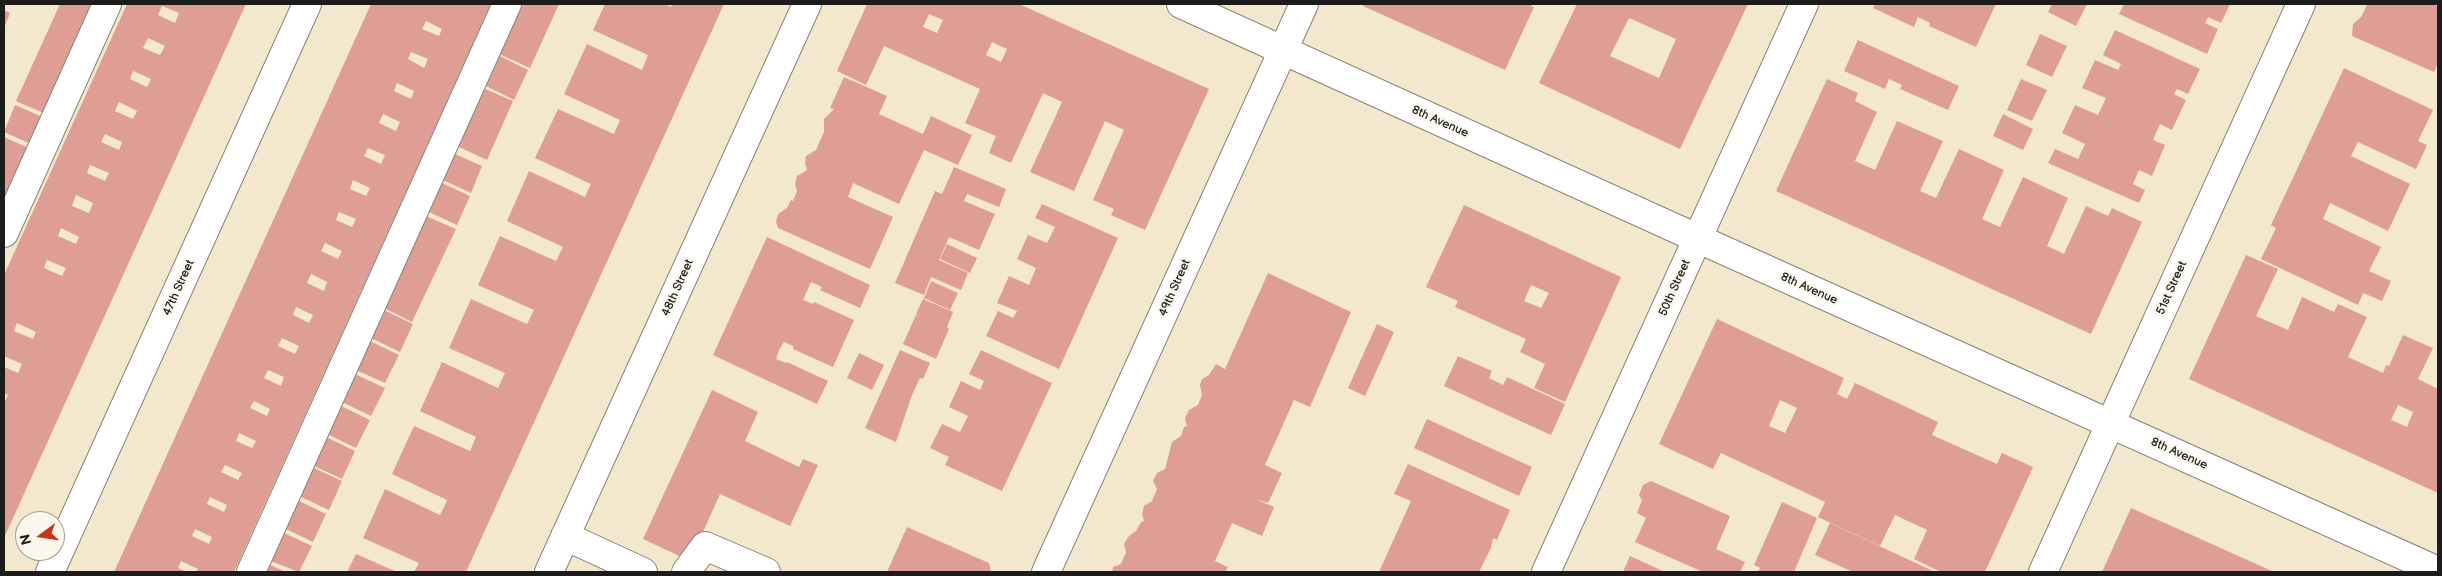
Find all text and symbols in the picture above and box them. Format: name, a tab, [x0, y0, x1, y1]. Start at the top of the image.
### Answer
street label: 8th Avenue	[1409, 103, 1471, 141]
street label: 48th Street	[659, 257, 697, 319]
street label: 49th Street	[1156, 257, 1194, 319]
street label: 50th Street	[1656, 257, 1694, 319]
street label: 47th Street	[160, 258, 198, 318]
street label: 51st Street	[2154, 259, 2190, 317]
street label: 8th Avenue	[1778, 270, 1840, 308]
street label: 8th Avenue	[2148, 435, 2210, 473]
north arrow	[15, 511, 65, 561]
text: N	[16, 532, 35, 547]

